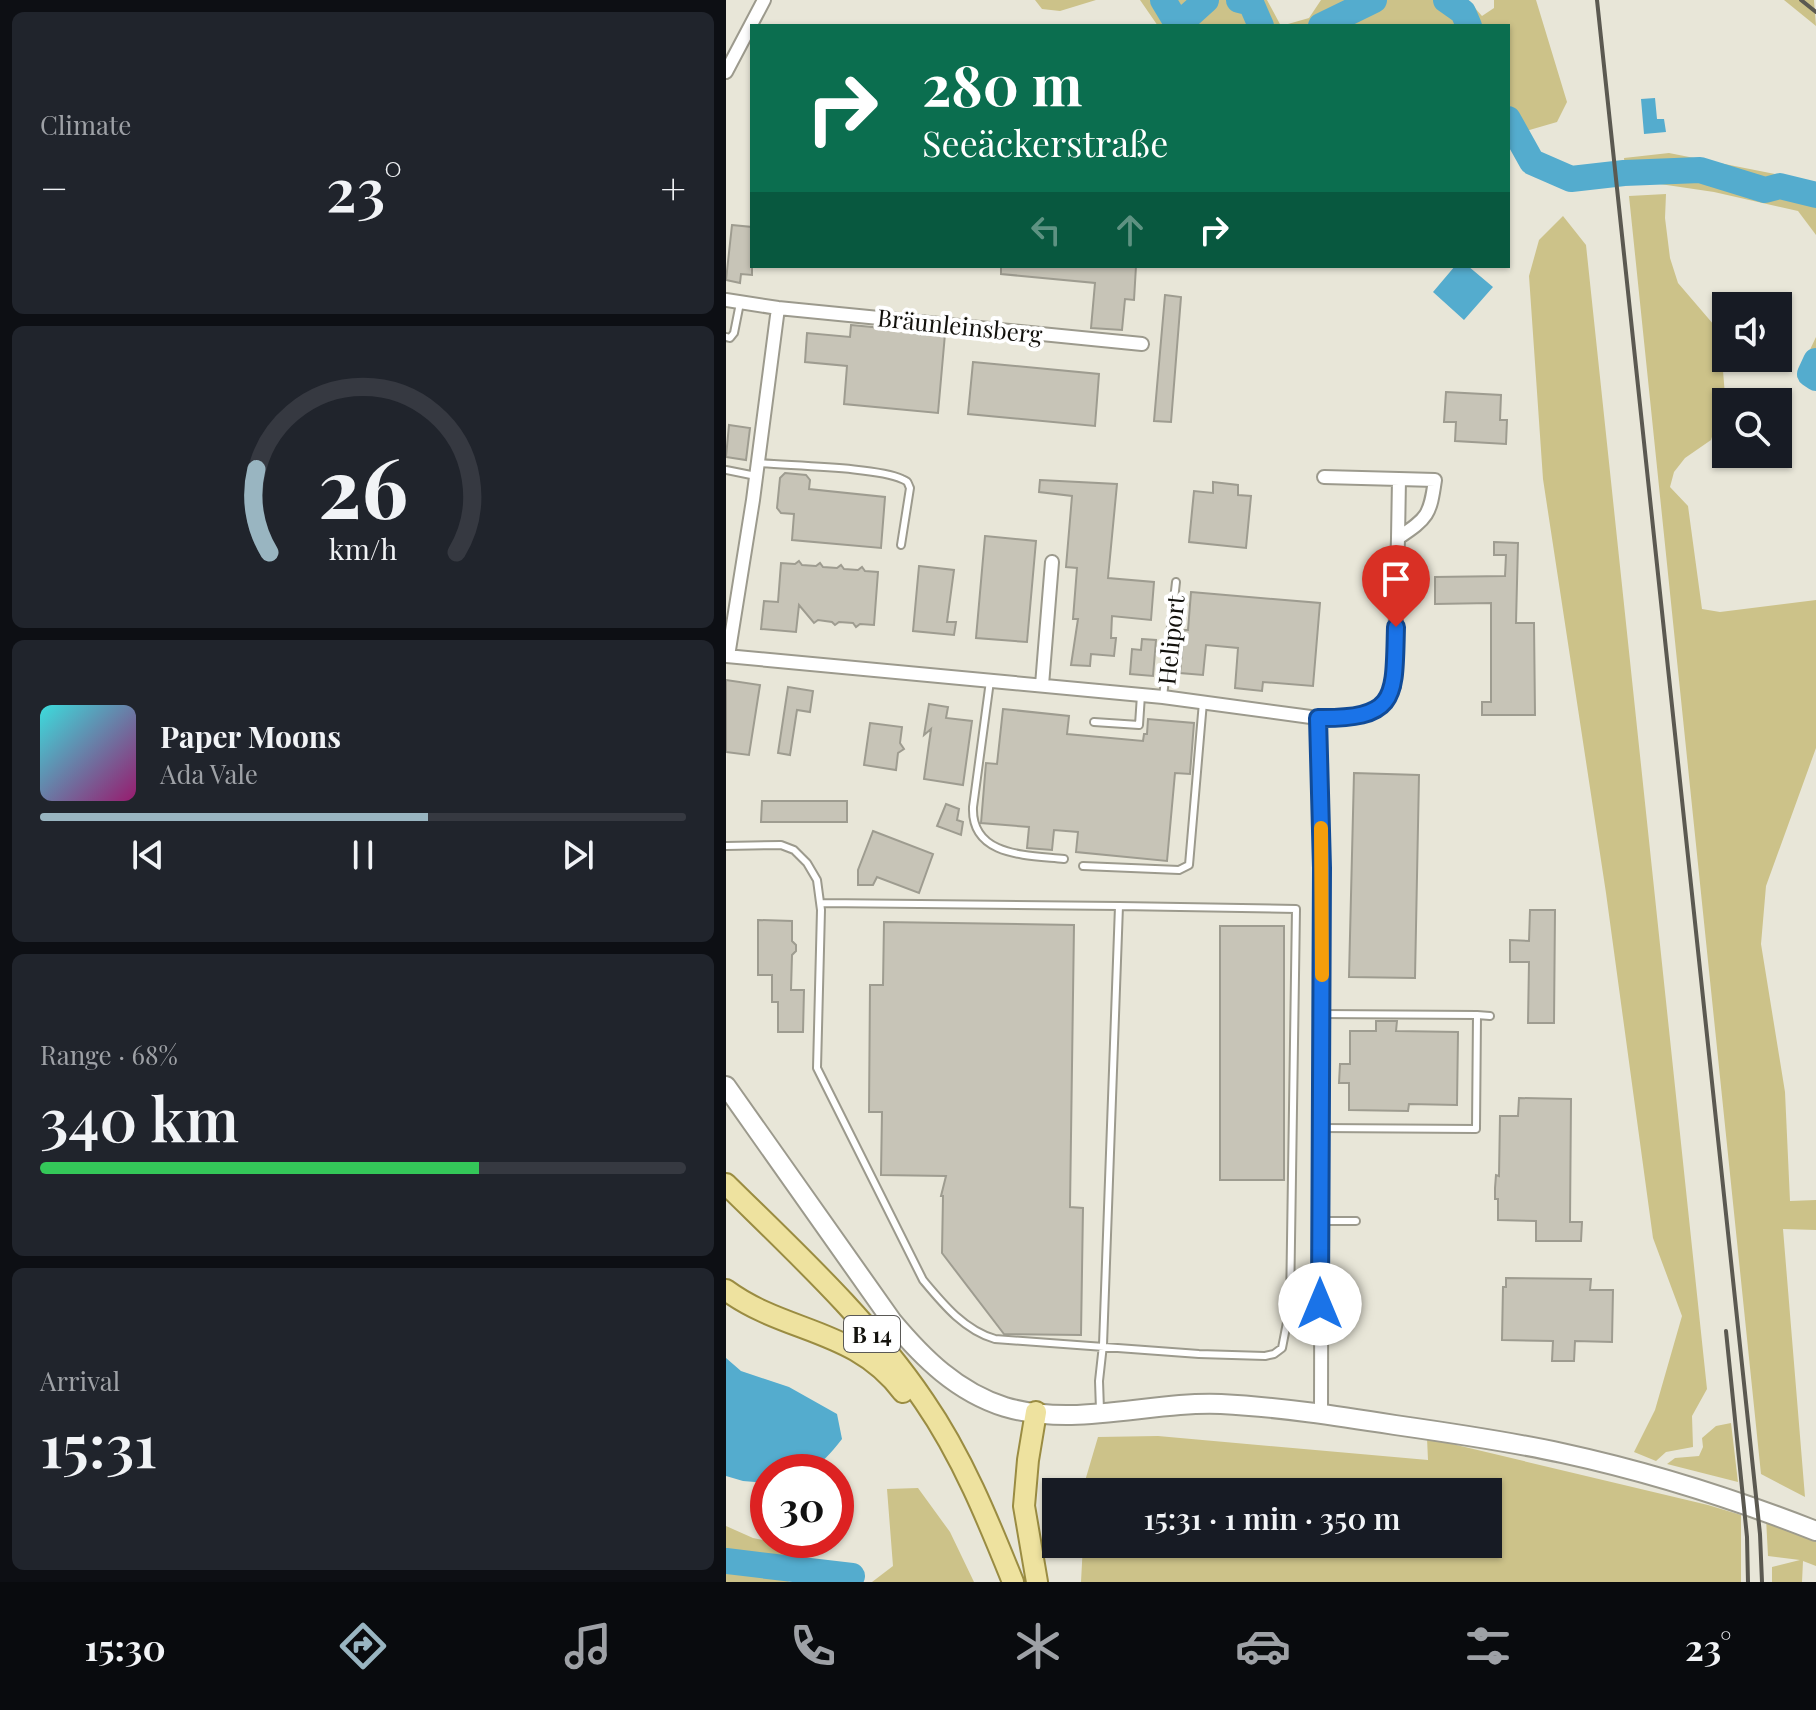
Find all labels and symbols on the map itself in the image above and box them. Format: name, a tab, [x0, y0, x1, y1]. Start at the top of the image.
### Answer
street label: Bräunleinsberg	[876, 300, 1044, 350]
pin	[1362, 545, 1430, 627]
street label: Heliport	[1149, 593, 1191, 686]
position arrow	[1278, 1262, 1362, 1346]
road number: B 14	[844, 1316, 900, 1352]
speed limit sign: 30	[750, 1454, 854, 1558]

